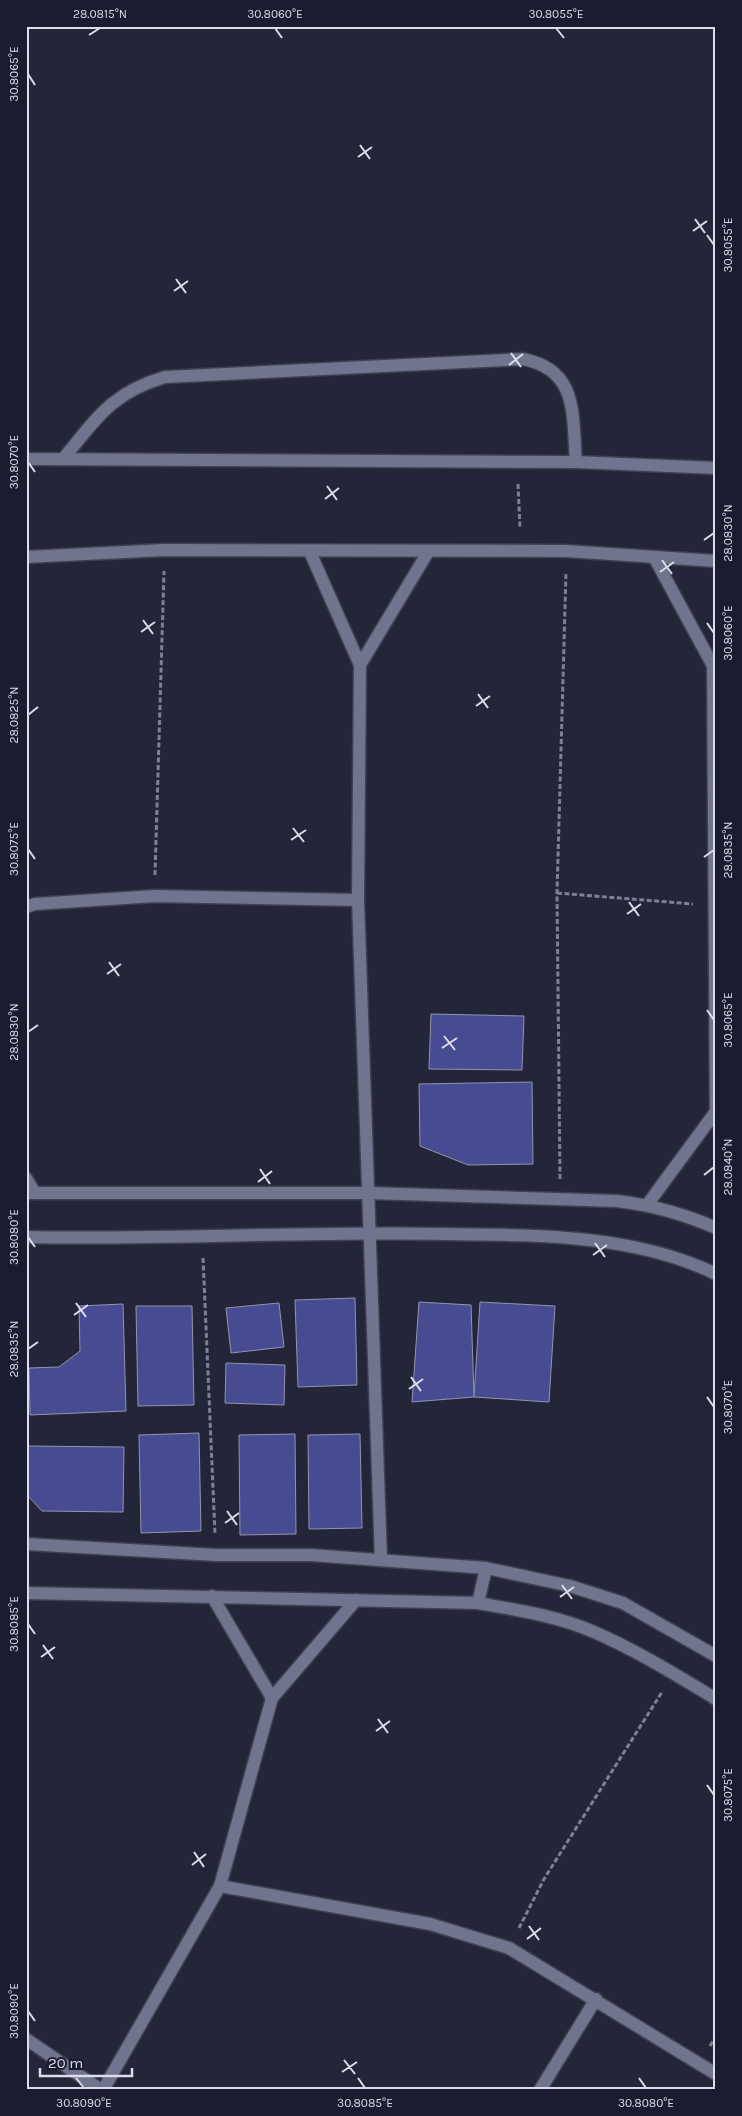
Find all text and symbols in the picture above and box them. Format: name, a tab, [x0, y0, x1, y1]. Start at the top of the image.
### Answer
text: 28.0815°N	[73, 7, 127, 21]
text: 30.8060°E	[247, 7, 303, 21]
text: 30.8055°E	[528, 7, 584, 21]
text: 30.8065°E	[7, 46, 21, 102]
text: 30.8055°E	[721, 217, 735, 273]
text: 30.8070°E	[7, 435, 21, 489]
text: 28.0830°N	[721, 504, 735, 562]
text: 30.8060°E	[721, 605, 735, 661]
text: 28.0825°N	[7, 687, 21, 744]
text: 28.0835°N	[721, 821, 735, 879]
text: 30.8075°E	[7, 822, 21, 876]
text: 30.8065°E	[721, 992, 735, 1048]
text: 28.0830°N	[7, 1003, 21, 1061]
text: 28.0840°N	[721, 1138, 735, 1196]
text: 30.8080°E	[7, 1209, 21, 1265]
text: 28.0835°N	[7, 1320, 21, 1378]
text: 30.8070°E	[721, 1380, 735, 1434]
text: 30.8085°E	[7, 1596, 21, 1652]
text: 30.8075°E	[721, 1768, 735, 1822]
text: 30.8090°E	[7, 1983, 21, 2039]
scale bar	[40, 2046, 132, 2078]
text: 20 m	[48, 2054, 83, 2072]
text: 30.8090°E	[56, 2096, 112, 2110]
text: 30.8085°E	[337, 2096, 393, 2110]
text: 30.8080°E	[618, 2096, 674, 2110]

